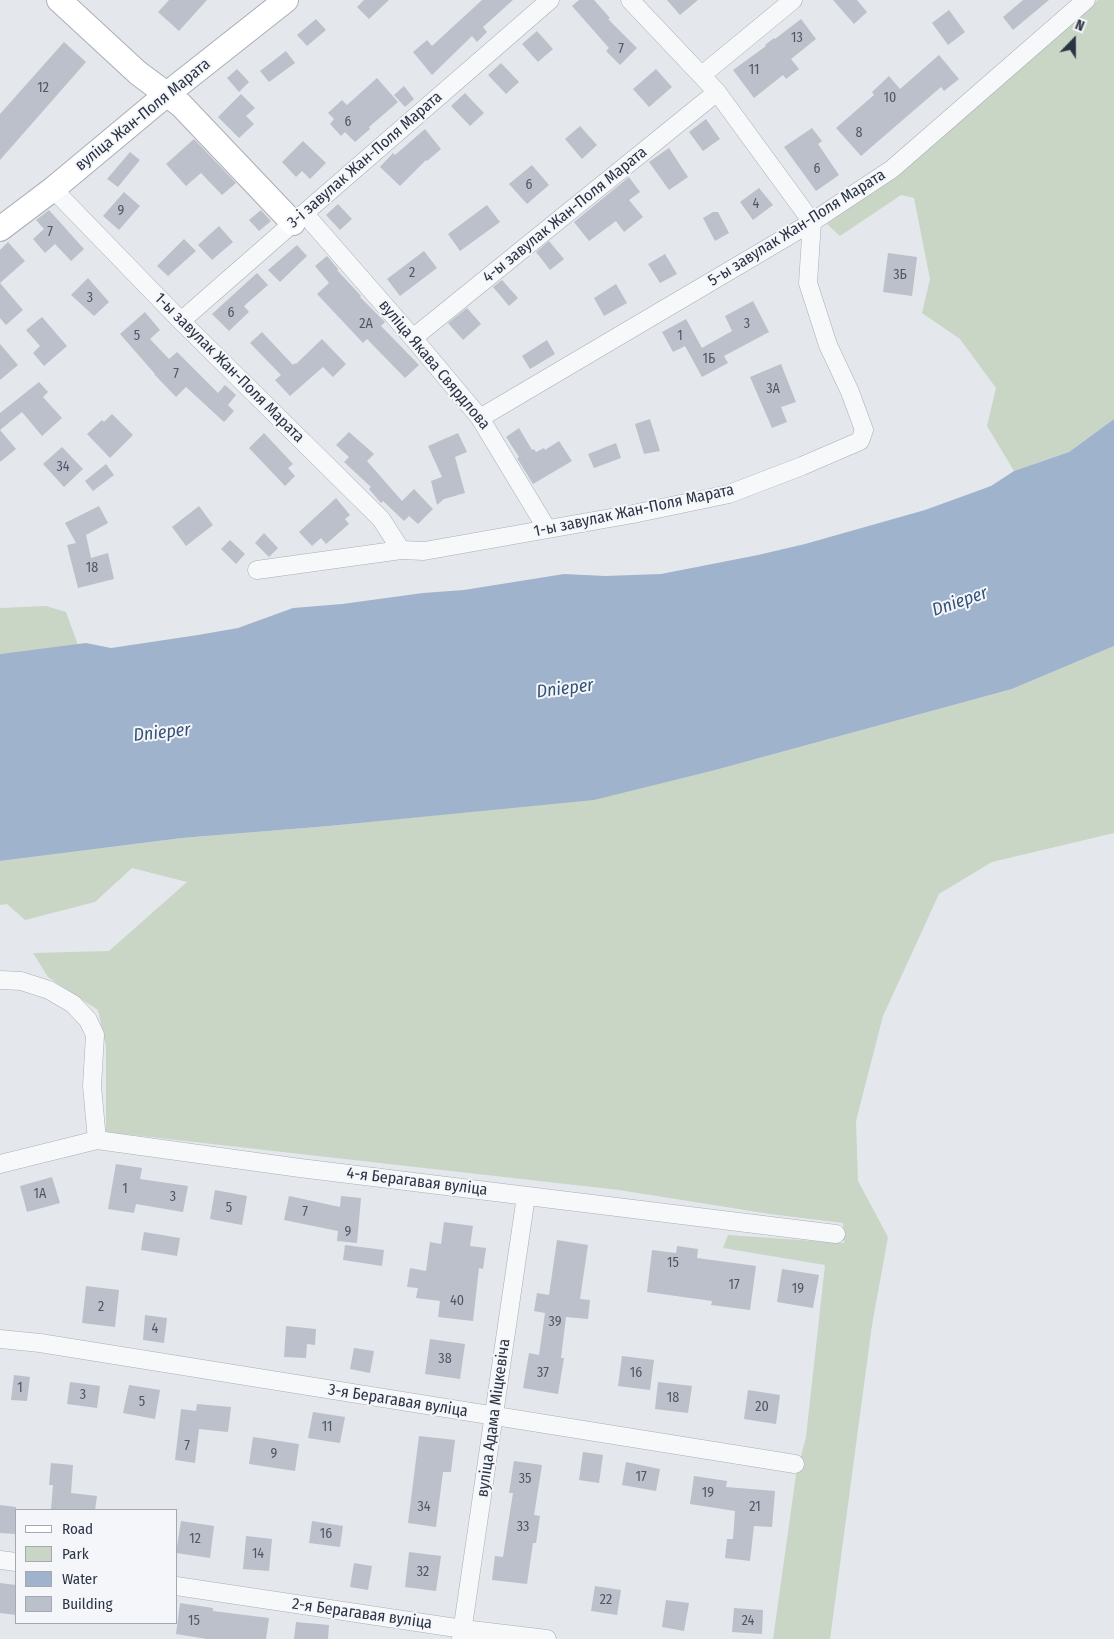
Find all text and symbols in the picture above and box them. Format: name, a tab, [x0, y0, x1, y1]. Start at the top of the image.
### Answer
north arrow	[1049, 15, 1099, 65]
text: N	[1073, 16, 1087, 35]
house number: 13	[791, 30, 803, 46]
house number: 7	[618, 41, 624, 57]
street label: вуліца Жан-Поля Марата	[72, 55, 214, 175]
house number: 11	[749, 62, 759, 78]
house number: 12	[37, 80, 49, 96]
street label: 3-і завулак Жан-Поля Марата	[284, 88, 446, 232]
house number: 10	[884, 90, 896, 106]
house number: 6	[345, 114, 351, 130]
house number: 8	[856, 125, 862, 141]
street label: 4-ы завулак Жан-Поля Марата	[479, 143, 651, 287]
house number: 6	[814, 161, 820, 177]
street label: 5-ы завулак Жан-Поля Марата	[705, 165, 889, 291]
house number: 6	[526, 177, 532, 193]
house number: 4	[753, 196, 759, 212]
house number: 9	[118, 203, 124, 219]
house number: 7	[47, 224, 53, 240]
house number: 2	[409, 265, 415, 281]
house number: 3Б	[893, 267, 907, 283]
street label: 1-ы завулак Жан-Поля Марата	[150, 289, 308, 447]
house number: 3	[87, 290, 93, 306]
street label: вуліца Якава Свярдлова	[374, 296, 494, 434]
house number: 6	[228, 305, 234, 321]
house number: 2А	[359, 316, 373, 332]
house number: 3	[744, 316, 750, 332]
house number: 5	[134, 328, 140, 344]
house number: 1	[677, 328, 683, 344]
house number: 1Б	[703, 351, 715, 367]
house number: 7	[173, 366, 179, 382]
house number: 3А	[766, 381, 780, 397]
house number: 34	[56, 459, 70, 475]
street label: 1-ы завулак Жан-Поля Марата	[532, 480, 736, 542]
house number: 18	[86, 560, 98, 576]
water label: Dnieper	[929, 582, 991, 622]
water label: Dnieper	[535, 675, 595, 703]
water label: Dnieper	[132, 719, 192, 747]
street label: 4-я Берагавая вуліца	[345, 1164, 489, 1200]
house number: 1	[122, 1181, 128, 1197]
house number: 1А	[34, 1186, 46, 1202]
house number: 3	[170, 1189, 176, 1205]
house number: 5	[226, 1200, 232, 1216]
house number: 7	[302, 1204, 308, 1220]
house number: 9	[345, 1224, 351, 1240]
house number: 15	[667, 1255, 679, 1271]
house number: 17	[728, 1277, 740, 1293]
house number: 19	[792, 1281, 804, 1297]
house number: 40	[450, 1293, 464, 1309]
house number: 2	[98, 1299, 104, 1315]
house number: 39	[549, 1314, 561, 1330]
house number: 4	[152, 1321, 158, 1337]
street label: вуліца Адама Міцкевіча	[473, 1338, 515, 1498]
house number: 38	[438, 1351, 452, 1367]
house number: 37	[537, 1365, 549, 1381]
house number: 16	[630, 1365, 642, 1381]
house number: 1	[17, 1380, 23, 1396]
street label: 3-я Берагавая вуліца	[327, 1380, 469, 1422]
house number: 3	[80, 1387, 86, 1403]
house number: 18	[667, 1390, 679, 1406]
house number: 5	[139, 1394, 145, 1410]
house number: 20	[755, 1399, 769, 1415]
house number: 11	[322, 1419, 332, 1435]
house number: 7	[184, 1438, 190, 1454]
house number: 9	[271, 1446, 277, 1462]
house number: 17	[635, 1469, 647, 1485]
house number: 35	[519, 1471, 531, 1487]
house number: 19	[702, 1485, 714, 1501]
house number: 34	[417, 1499, 431, 1515]
house number: 21	[749, 1499, 761, 1515]
legend	[15, 1509, 178, 1624]
house number: 33	[517, 1519, 529, 1535]
text: Road	[62, 1520, 93, 1538]
house number: 16	[320, 1526, 332, 1542]
house number: 12	[189, 1531, 201, 1547]
text: Park	[62, 1545, 89, 1563]
house number: 14	[252, 1546, 264, 1562]
house number: 32	[417, 1564, 429, 1580]
text: Water	[62, 1570, 97, 1588]
house number: 22	[600, 1592, 612, 1608]
text: Building	[62, 1595, 113, 1613]
street label: 2-я Берагавая вуліца	[291, 1595, 433, 1633]
house number: 15	[188, 1613, 200, 1629]
house number: 24	[742, 1613, 754, 1629]

